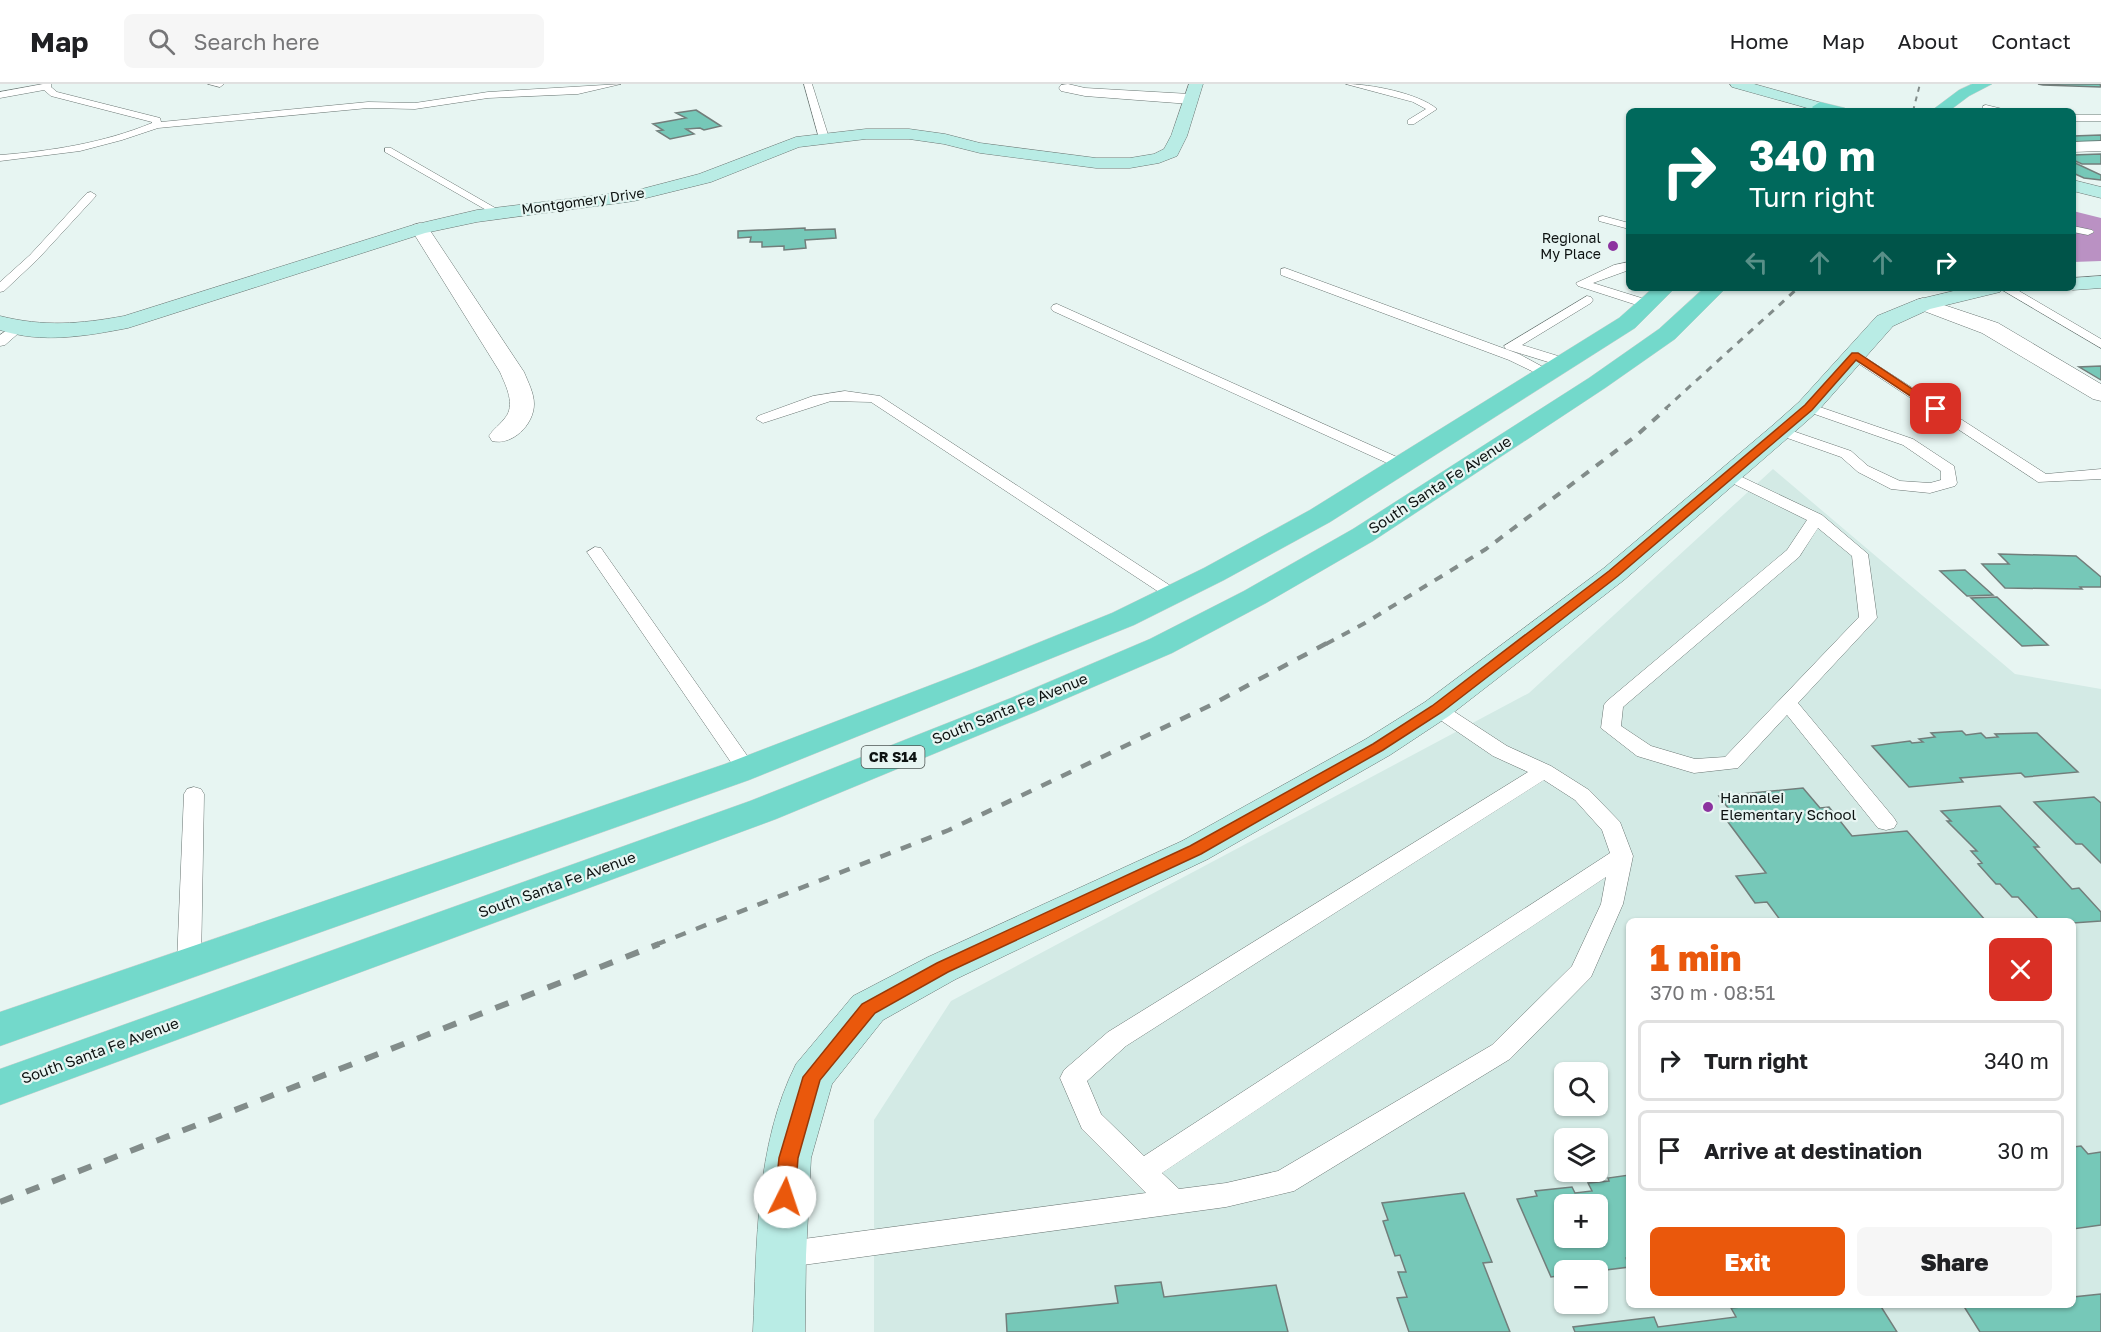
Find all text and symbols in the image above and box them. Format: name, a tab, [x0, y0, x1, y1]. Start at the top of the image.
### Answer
search box	[124, 14, 544, 68]
text: Map	[30, 25, 88, 58]
icon: search	[145, 25, 178, 58]
text: Search here	[193, 28, 319, 55]
text: Home	[1729, 28, 1789, 54]
text: Map	[1822, 28, 1865, 54]
text: About	[1898, 28, 1958, 54]
text: Contact	[1991, 28, 2071, 54]
text: 340 m	[1749, 130, 1875, 180]
icon: right	[1650, 132, 1728, 210]
text: Turn right	[1749, 181, 1875, 213]
street label: Montgomery Drive	[520, 183, 645, 218]
place label: Regional My Place	[1540, 229, 1601, 262]
marker: Regional My Place	[1606, 239, 1620, 253]
icon: left	[1740, 246, 1773, 279]
icon: ahead	[1803, 246, 1836, 279]
icon: ahead	[1866, 246, 1899, 279]
icon: right	[1929, 246, 1962, 279]
pin	[1910, 383, 1961, 434]
icon: arrive	[1919, 392, 1952, 425]
street label: South Santa Fe Avenue	[1365, 431, 1514, 537]
street label: South Santa Fe Avenue	[929, 668, 1090, 748]
road number: CR S14	[862, 746, 924, 768]
place label: Hannalei Elementary School	[1720, 788, 1856, 823]
marker: Hannalei Elementary School	[1701, 800, 1715, 814]
street label: South Santa Fe Avenue	[475, 847, 638, 921]
text: 1 min	[1650, 936, 1741, 979]
button: close	[1989, 938, 2052, 1001]
text: 370 m · 08:51	[1650, 980, 1775, 1004]
street label: South Santa Fe Avenue	[18, 1013, 181, 1087]
icon: right	[1653, 1044, 1686, 1077]
text: Turn right	[1704, 1047, 1808, 1074]
text: 340 m	[1984, 1047, 2049, 1074]
map controls	[1554, 1062, 1608, 1314]
button: search	[1554, 1062, 1608, 1116]
button: layers	[1554, 1128, 1608, 1182]
icon: arrive	[1653, 1134, 1686, 1167]
text: Arrive at destination	[1704, 1137, 1922, 1164]
text: 30 m	[1998, 1137, 2049, 1164]
position arrow	[753, 1165, 817, 1229]
button: +	[1554, 1194, 1608, 1248]
button: Exit	[1650, 1227, 1845, 1296]
button: Share	[1857, 1227, 2052, 1296]
button: −	[1554, 1260, 1608, 1314]

